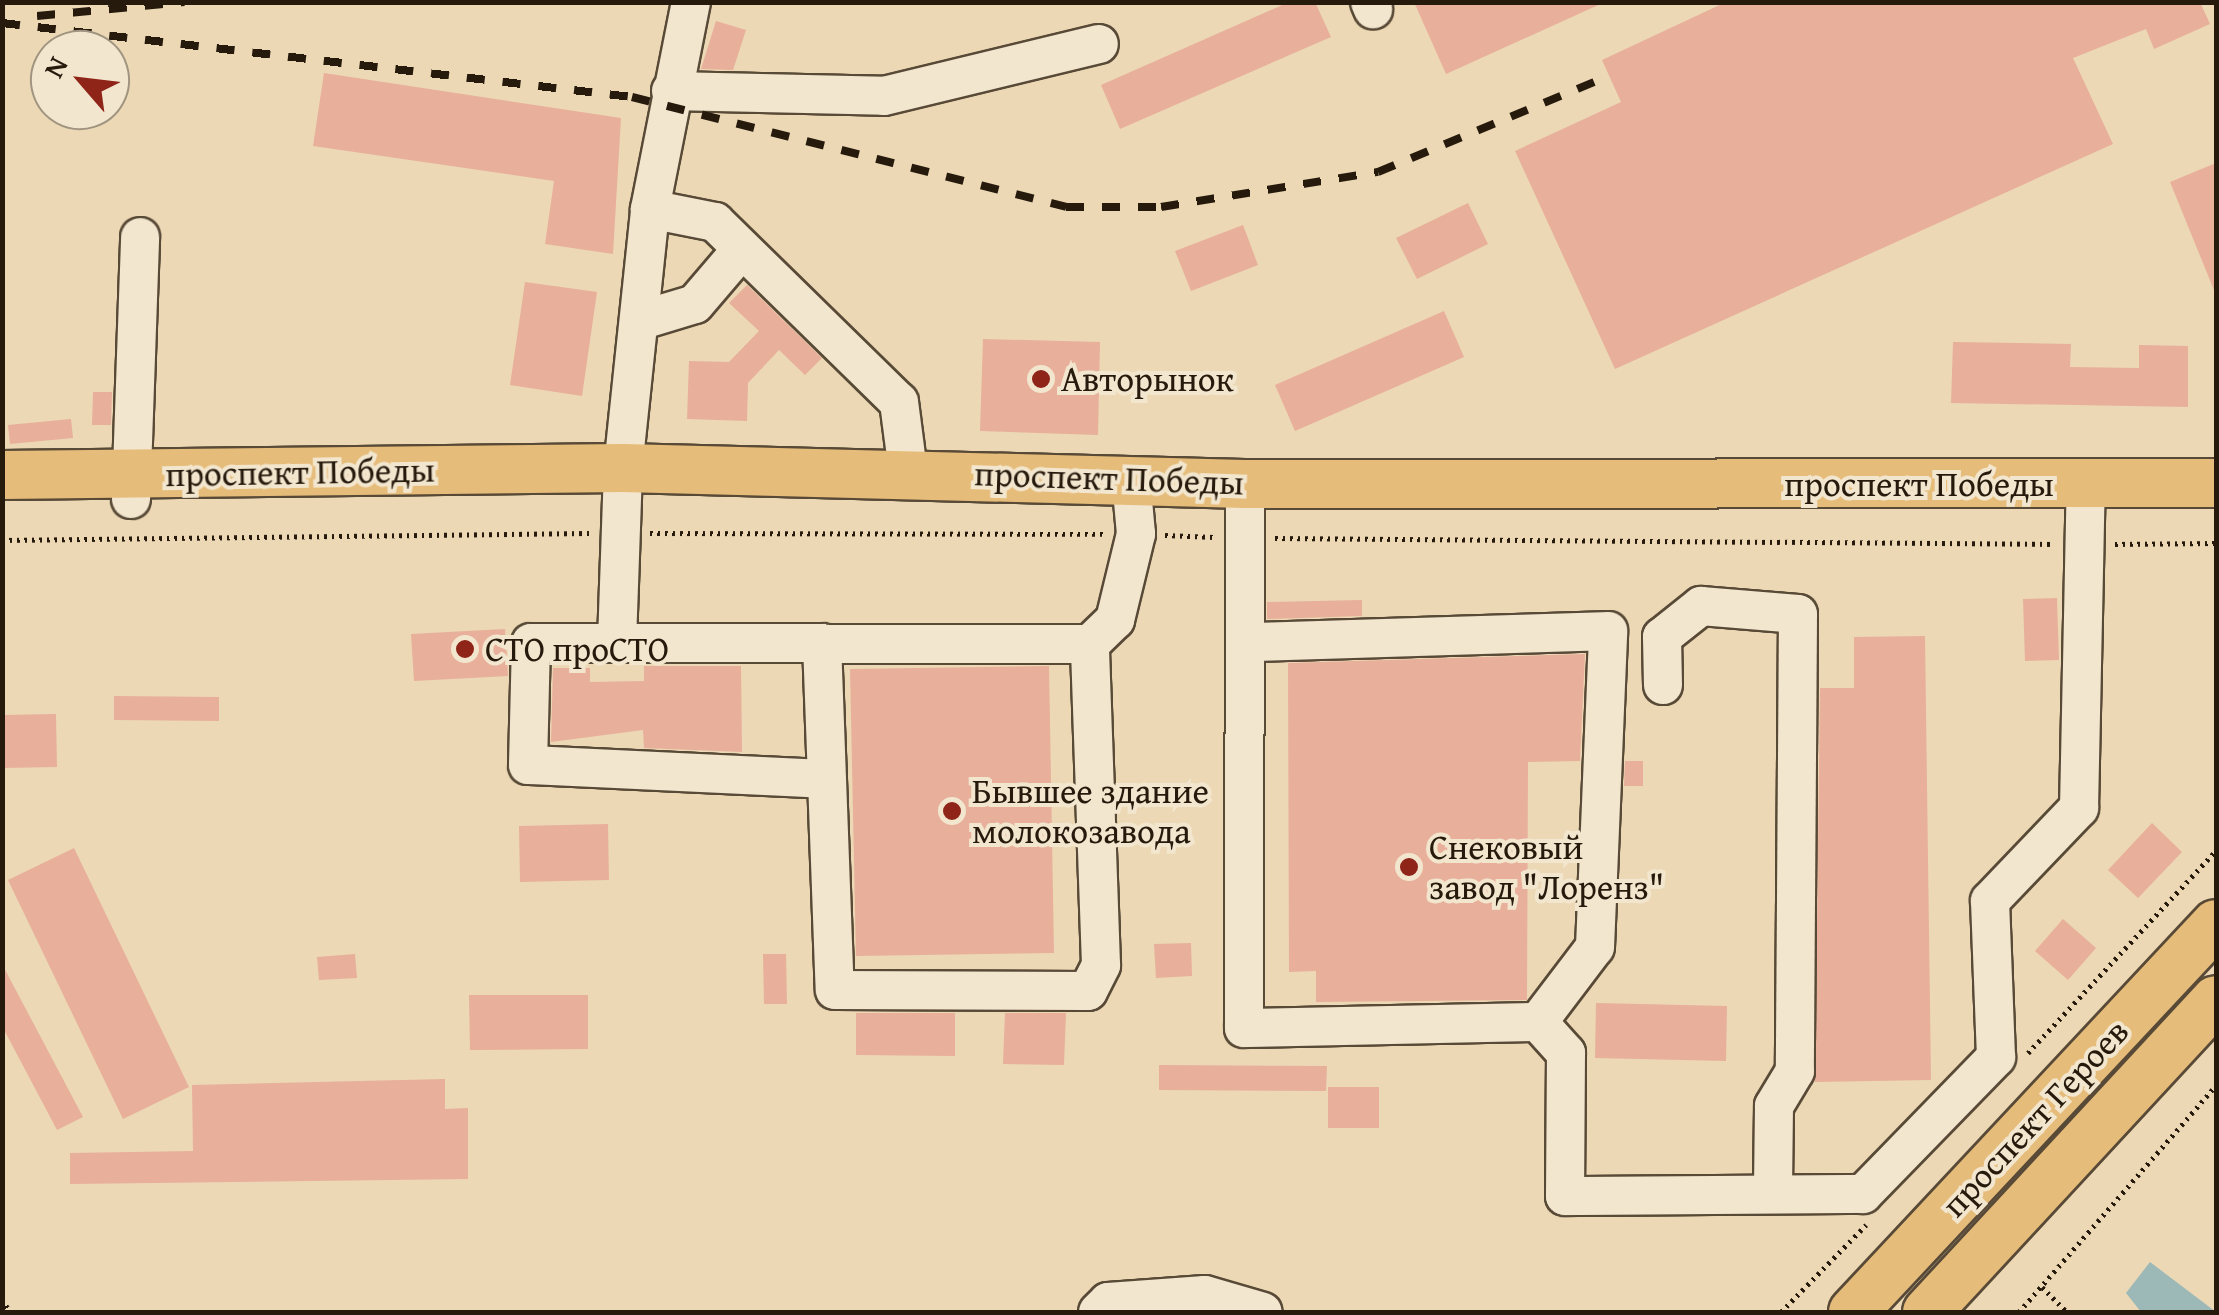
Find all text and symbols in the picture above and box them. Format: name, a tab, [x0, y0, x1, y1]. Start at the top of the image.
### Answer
north arrow	[30, 30, 130, 130]
text: N	[32, 49, 77, 85]
place label: Авторынок	[1061, 358, 1234, 400]
marker: Авторынок	[1030, 368, 1052, 390]
street label: проспект Победы	[165, 449, 435, 495]
street label: проспект Победы	[974, 452, 1244, 504]
street label: проспект Победы	[1784, 463, 2054, 505]
place label: СТО проСТО	[485, 628, 669, 670]
marker: СТО проСТО	[454, 638, 476, 660]
place label: Бывшее здание молокозавода	[972, 770, 1209, 852]
marker: Бывшее здание молокозавода	[941, 800, 963, 822]
place label: Снековый завод "Лоренз"	[1429, 826, 1664, 908]
marker: Снековый завод "Лоренз"	[1398, 856, 1420, 878]
street label: проспект Героев	[1933, 1011, 2137, 1225]

